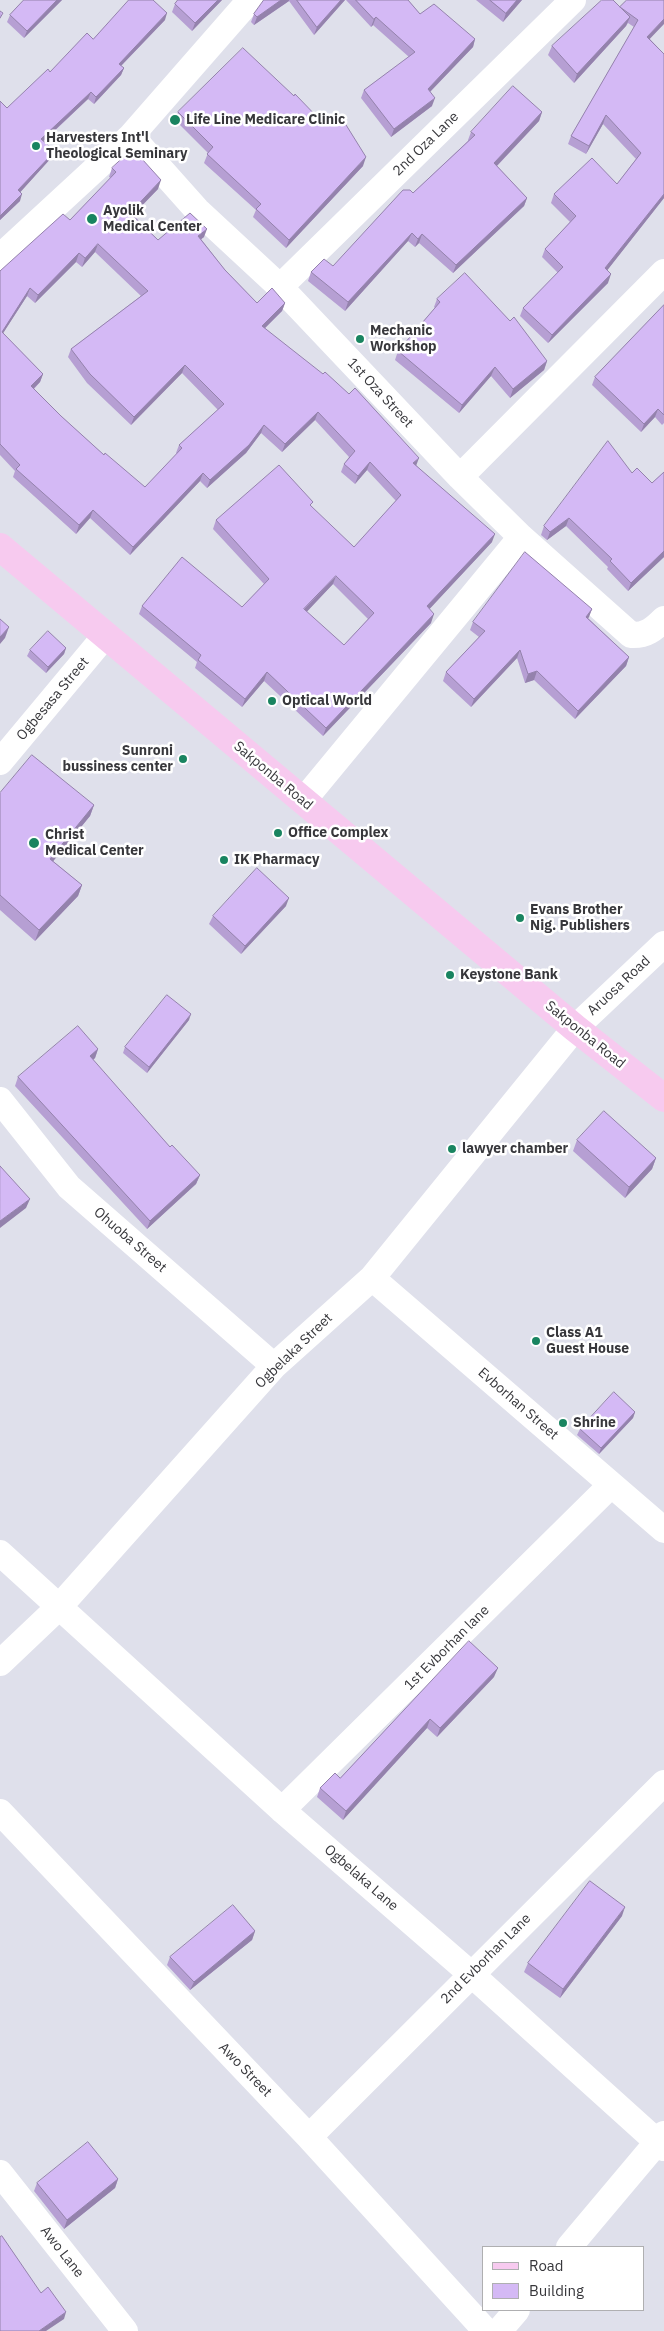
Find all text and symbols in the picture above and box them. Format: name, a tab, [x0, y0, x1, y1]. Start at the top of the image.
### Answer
street label: 2nd Oza Lane	[390, 108, 462, 180]
place label: Life Line Medicare Clinic	[186, 112, 345, 128]
marker: Life Line Medicare Clinic	[168, 113, 182, 127]
place label: Harvesters Int'l Theological Seminary	[46, 130, 188, 162]
marker: Harvesters Int'l Theological Seminary	[30, 140, 42, 152]
place label: Ayolik Medical Center	[103, 203, 202, 236]
marker: Ayolik Medical Center	[85, 212, 99, 226]
place label: Mechanic Workshop	[370, 323, 437, 356]
marker: Mechanic Workshop	[354, 333, 366, 345]
street label: 1st Oza Street	[344, 355, 416, 431]
street label: Ogbesasa Street	[13, 654, 93, 744]
place label: Optical World	[282, 693, 372, 709]
marker: Optical World	[266, 695, 278, 707]
street label: Sakponba Road	[230, 738, 316, 814]
place label: Sunroni bussiness center	[62, 743, 173, 776]
marker: Sunroni bussiness center	[177, 753, 189, 765]
place label: Office Complex	[288, 825, 388, 841]
place label: Christ Medical Center	[45, 827, 144, 860]
marker: Office Complex	[272, 827, 284, 839]
marker: Christ Medical Center	[27, 836, 41, 850]
place label: IK Pharmacy	[234, 852, 319, 868]
marker: IK Pharmacy	[218, 854, 230, 866]
place label: Evans Brother Nig. Publishers	[530, 902, 630, 934]
marker: Evans Brother Nig. Publishers	[514, 912, 526, 924]
street label: Aruosa Road	[584, 953, 654, 1019]
place label: Keystone Bank	[460, 967, 558, 983]
marker: Keystone Bank	[444, 969, 456, 981]
street label: Sakponba Road	[542, 998, 628, 1072]
place label: lawyer chamber	[462, 1141, 568, 1157]
marker: lawyer chamber	[446, 1143, 458, 1155]
street label: Ohuoba Street	[90, 1204, 170, 1276]
street label: Ogbelaka Street	[252, 1310, 336, 1392]
place label: Class A1 Guest House	[546, 1325, 629, 1358]
marker: Class A1 Guest House	[530, 1335, 542, 1347]
street label: Evborhan Street	[474, 1364, 562, 1444]
place label: Shrine	[573, 1415, 616, 1431]
marker: Shrine	[557, 1417, 569, 1429]
street label: 1st Evborhan lane	[401, 1602, 493, 1694]
street label: Ogbelaka Lane	[321, 1841, 401, 1915]
street label: 2nd Evborhan Lane	[437, 1910, 535, 2008]
street label: Awo Street	[215, 2039, 275, 2101]
street label: Awo Lane	[37, 2223, 87, 2281]
legend	[482, 2246, 644, 2311]
text: Road	[529, 2256, 564, 2275]
text: Building	[529, 2281, 584, 2300]

